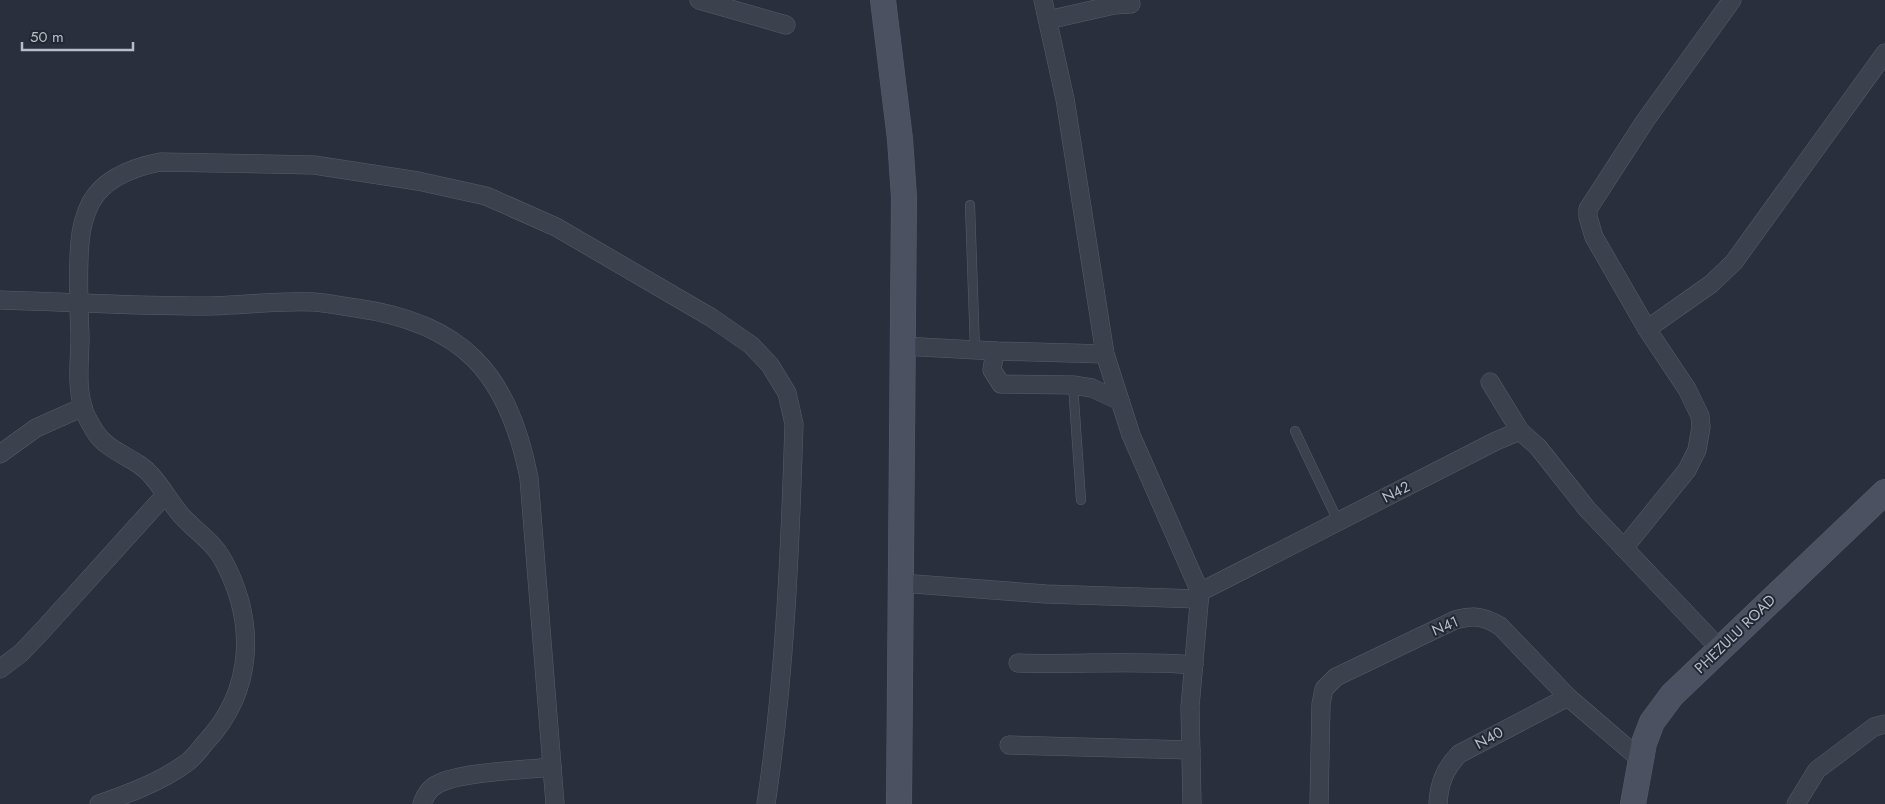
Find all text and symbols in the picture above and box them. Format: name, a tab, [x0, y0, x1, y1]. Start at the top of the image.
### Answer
scale bar	[22, 20, 134, 52]
text: 50 m	[30, 26, 64, 48]
street label: N42	[1378, 476, 1414, 508]
street label: PHEZULU ROAD	[1689, 590, 1781, 678]
street label: N41	[1428, 611, 1462, 641]
street label: N40	[1471, 721, 1507, 755]

